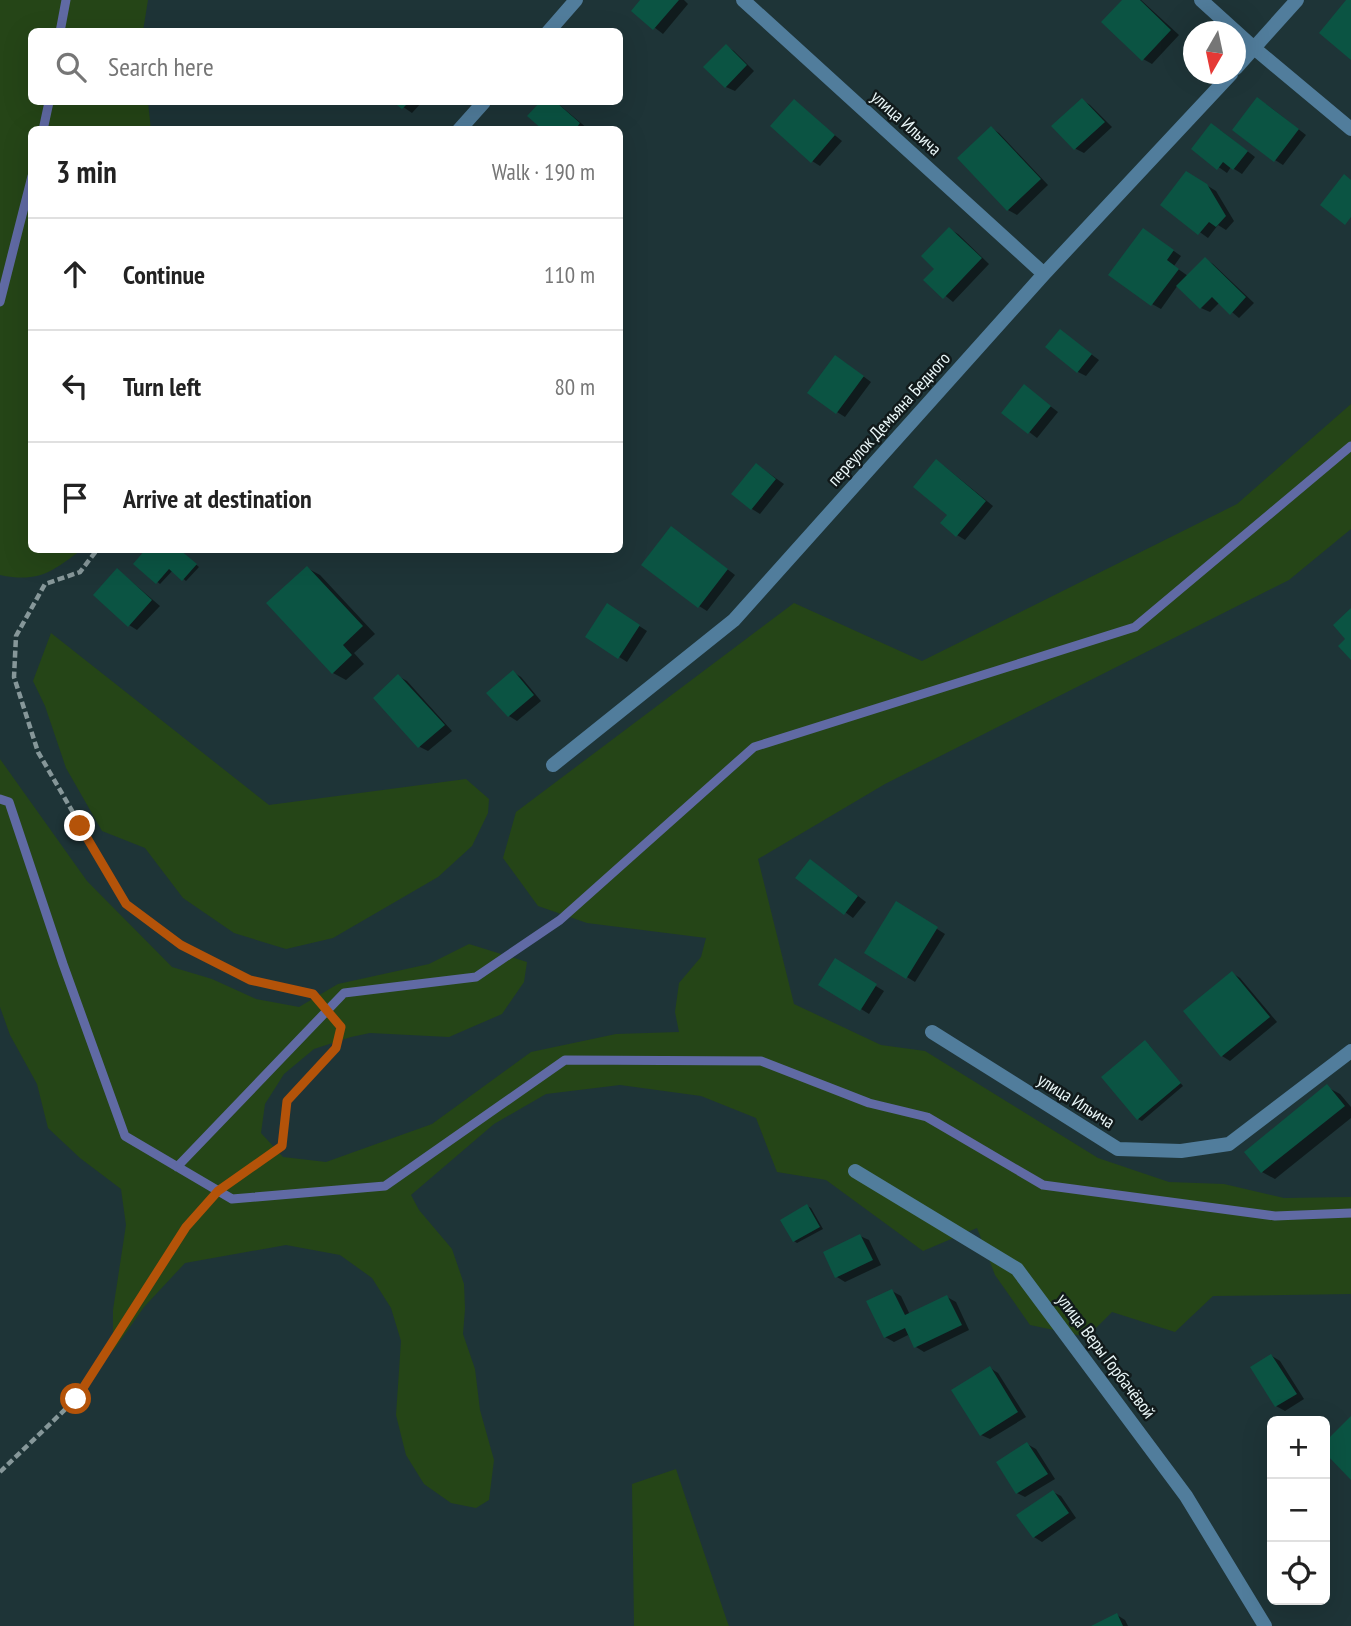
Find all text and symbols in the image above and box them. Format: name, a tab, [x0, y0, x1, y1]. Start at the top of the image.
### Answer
north arrow	[1183, 21, 1246, 84]
search box	[28, 28, 623, 105]
icon: search	[52, 48, 90, 86]
text: Search here	[108, 50, 214, 83]
street label: улица Ильича	[866, 85, 946, 160]
text: 3 min	[56, 152, 117, 191]
text: Walk · 190 m	[492, 157, 595, 186]
icon: ahead	[56, 255, 94, 293]
text: Continue	[123, 258, 205, 291]
text: 110 m	[544, 260, 595, 289]
street label: переулок Демьяна Бедного	[822, 347, 955, 491]
icon: left	[56, 367, 94, 405]
text: Turn left	[123, 370, 201, 403]
text: 80 m	[554, 372, 595, 401]
icon: arrive	[56, 479, 94, 517]
text: Arrive at destination	[123, 482, 312, 515]
route end	[64, 810, 95, 841]
street label: улица Ильича	[1033, 1068, 1119, 1133]
street label: улица Веры Горбачёвой	[1052, 1289, 1161, 1423]
route start	[60, 1383, 91, 1414]
map controls	[1267, 1416, 1330, 1605]
button: +	[1267, 1416, 1330, 1479]
button: −	[1267, 1479, 1330, 1542]
button: locate	[1267, 1542, 1330, 1605]

